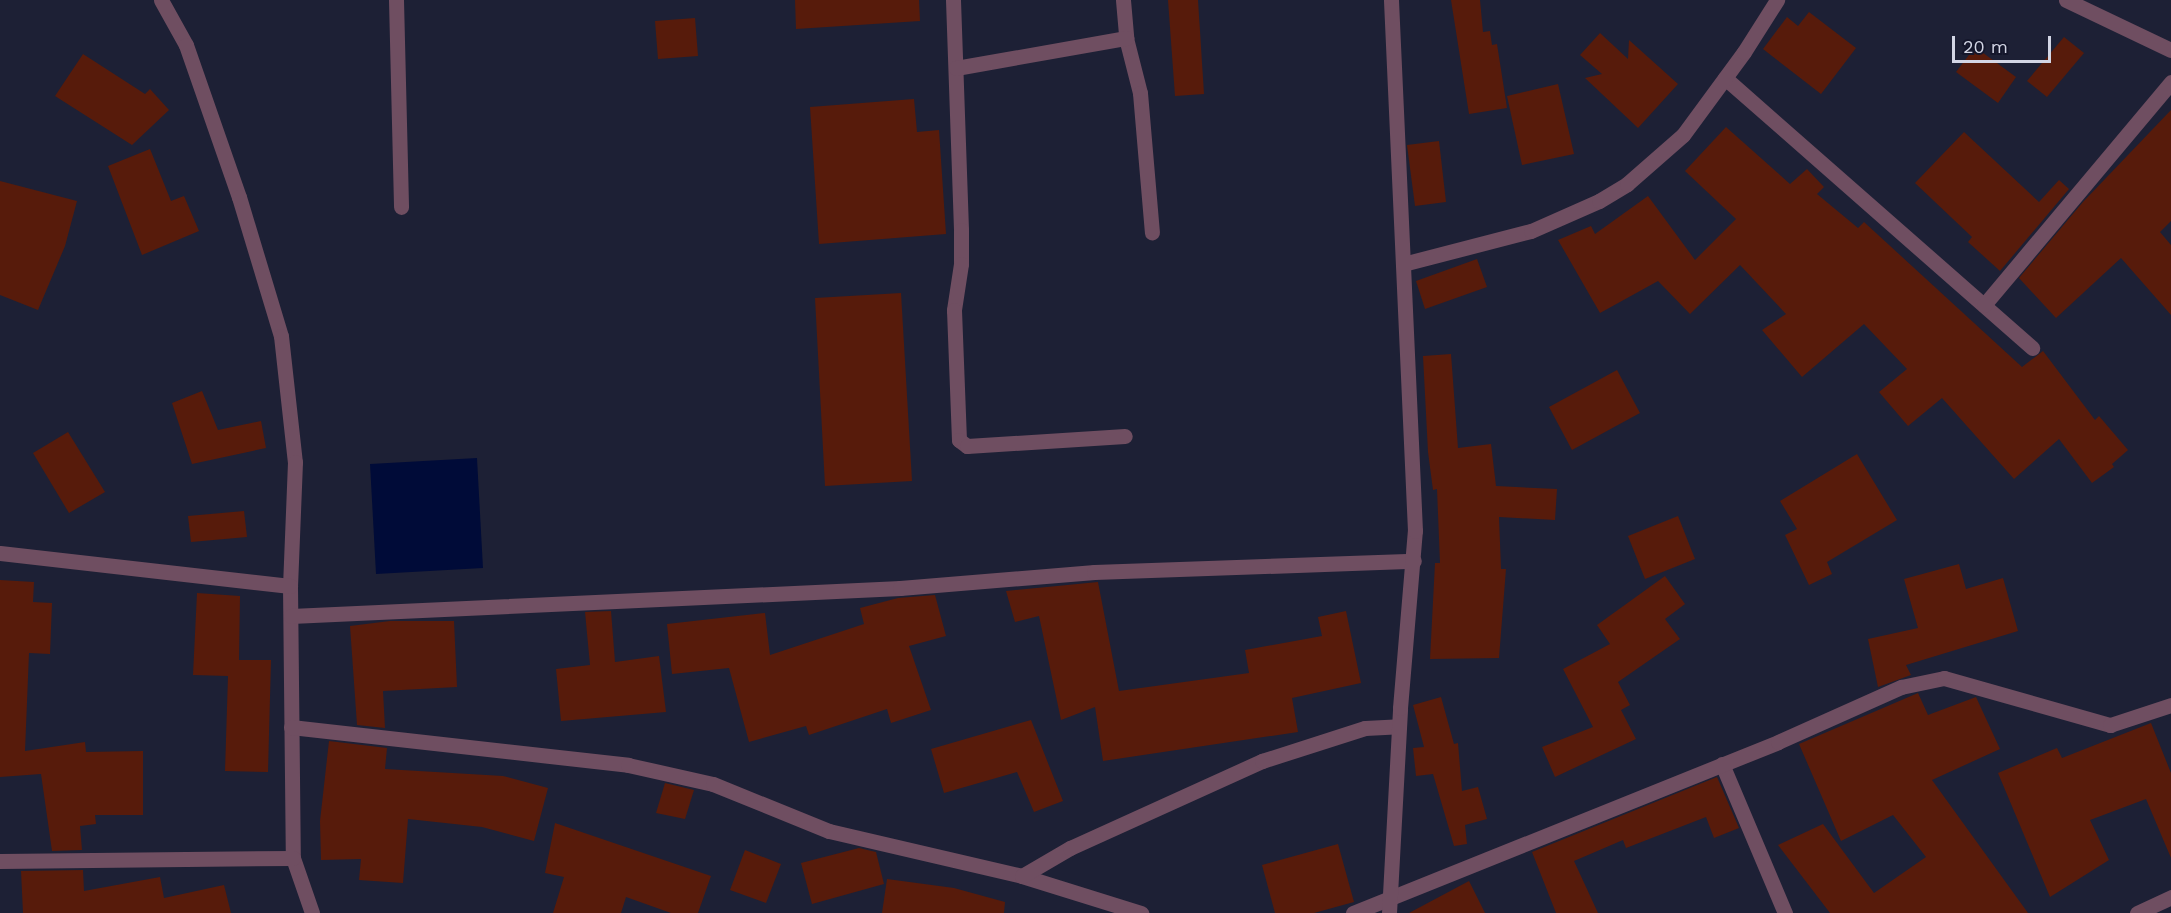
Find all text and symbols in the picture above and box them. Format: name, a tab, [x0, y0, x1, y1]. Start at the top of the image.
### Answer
scale bar	[1955, 24, 2054, 62]
text: 20 m	[1963, 36, 2008, 57]

